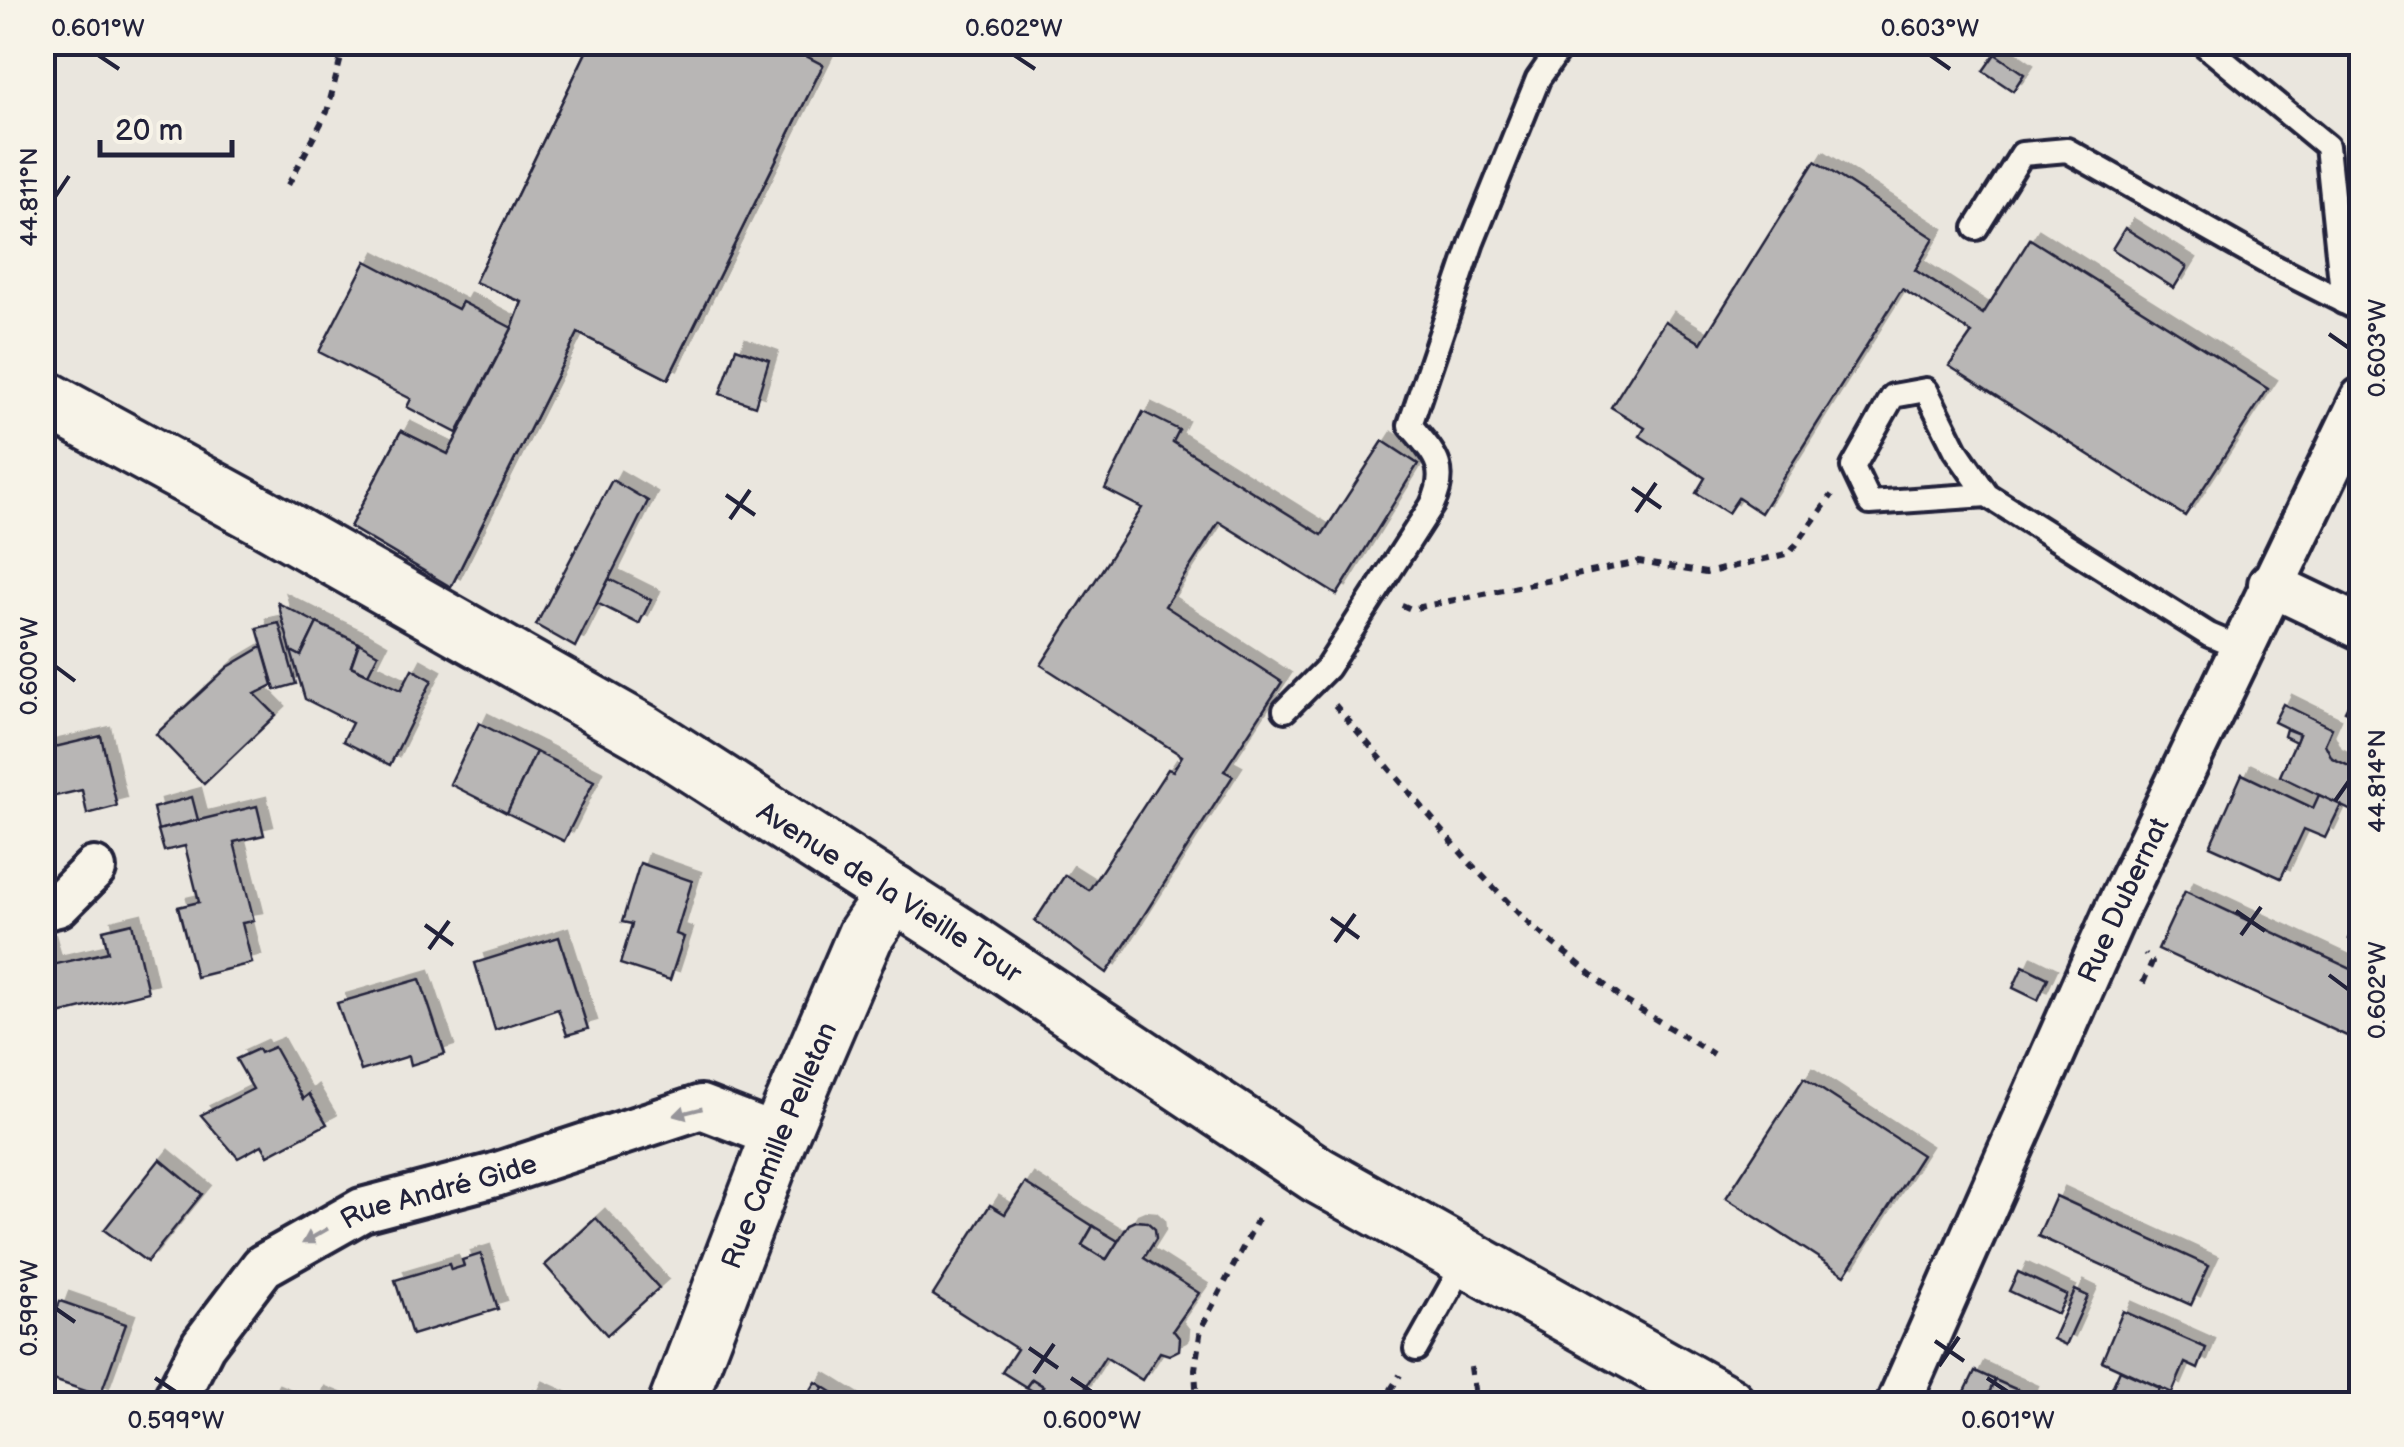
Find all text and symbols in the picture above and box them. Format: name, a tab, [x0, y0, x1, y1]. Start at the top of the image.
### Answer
text: 0.601°W	[51, 13, 145, 44]
text: 0.602°W	[965, 13, 1063, 44]
text: 0.603°W	[1881, 13, 1980, 44]
scale bar	[100, 95, 232, 157]
text: 20 m	[115, 113, 183, 149]
text: 44.811°N	[14, 147, 45, 247]
text: 0.603°W	[2362, 298, 2393, 397]
text: 0.600°W	[14, 617, 45, 715]
text: 44.814°N	[2362, 729, 2393, 833]
street label: Avenue de la Vieille Tour	[751, 795, 1028, 991]
street label: Rue Dubernat	[2072, 812, 2177, 988]
text: 0.602°W	[2362, 941, 2393, 1039]
street label: Rue Camille Pelletan	[715, 1017, 844, 1274]
one-way arrow	[673, 1105, 704, 1120]
street label: Rue André Gide	[335, 1147, 541, 1237]
one-way arrow	[301, 1227, 329, 1245]
text: 0.599°W	[14, 1259, 45, 1357]
text: 0.599°W	[127, 1405, 225, 1436]
text: 0.600°W	[1043, 1405, 1141, 1436]
text: 0.601°W	[1961, 1405, 2055, 1436]

